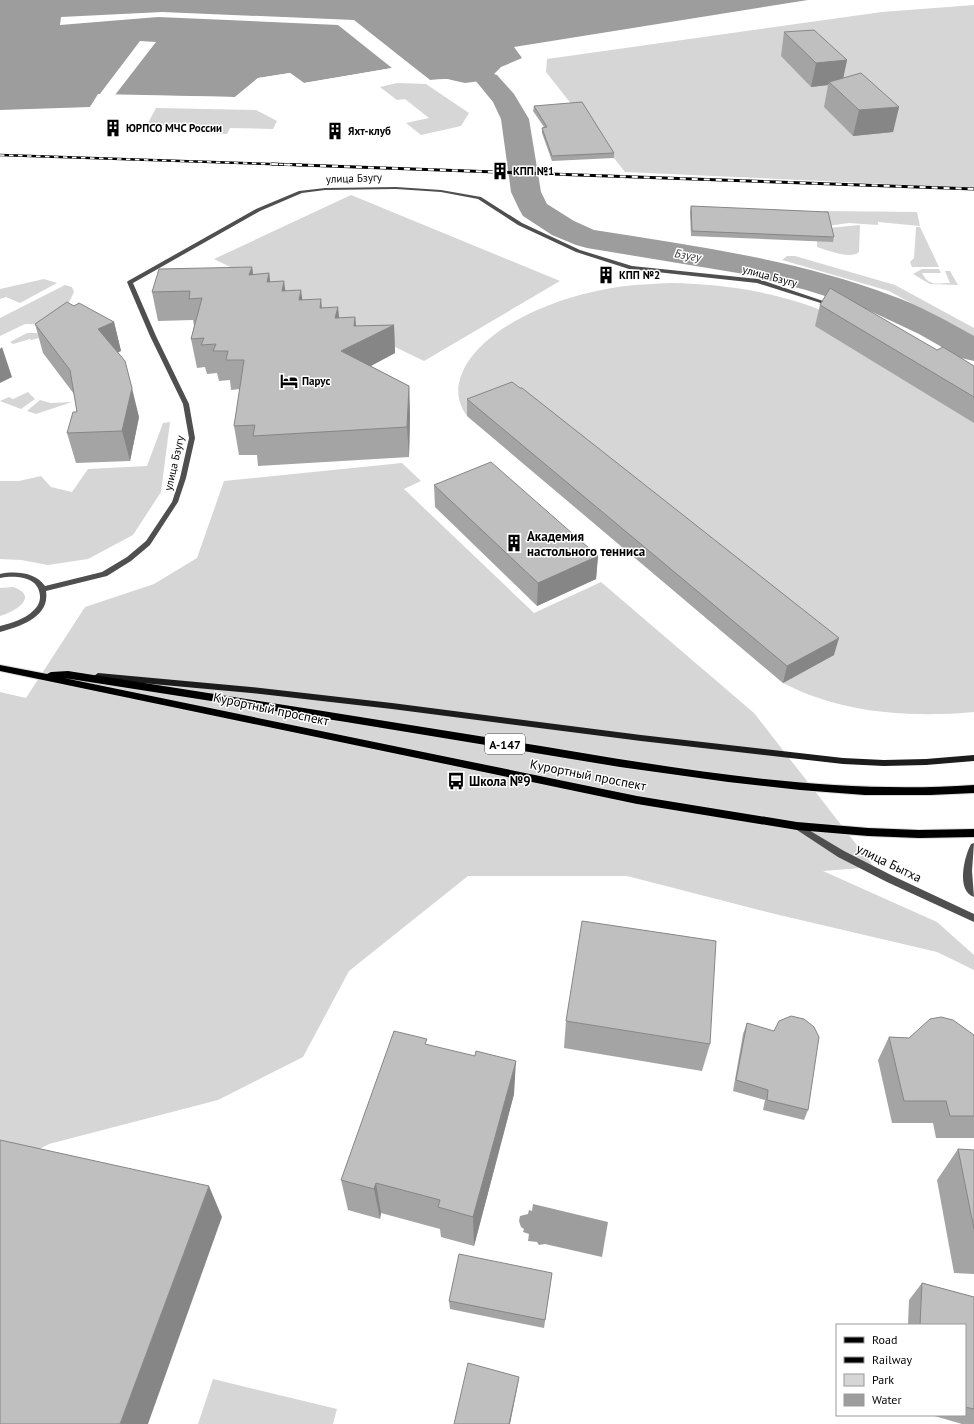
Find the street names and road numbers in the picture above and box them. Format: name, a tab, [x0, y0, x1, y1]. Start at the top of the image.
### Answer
street label: улица Бзугу	[326, 170, 383, 186]
street label: улица Бзугу	[741, 262, 800, 290]
street label: улица Бзугу	[161, 433, 187, 492]
street label: Курортный проспект	[212, 688, 331, 730]
road number: А-147	[485, 734, 525, 754]
street label: Курортный проспект	[528, 755, 648, 795]
street label: улица Бытха	[854, 840, 924, 886]

